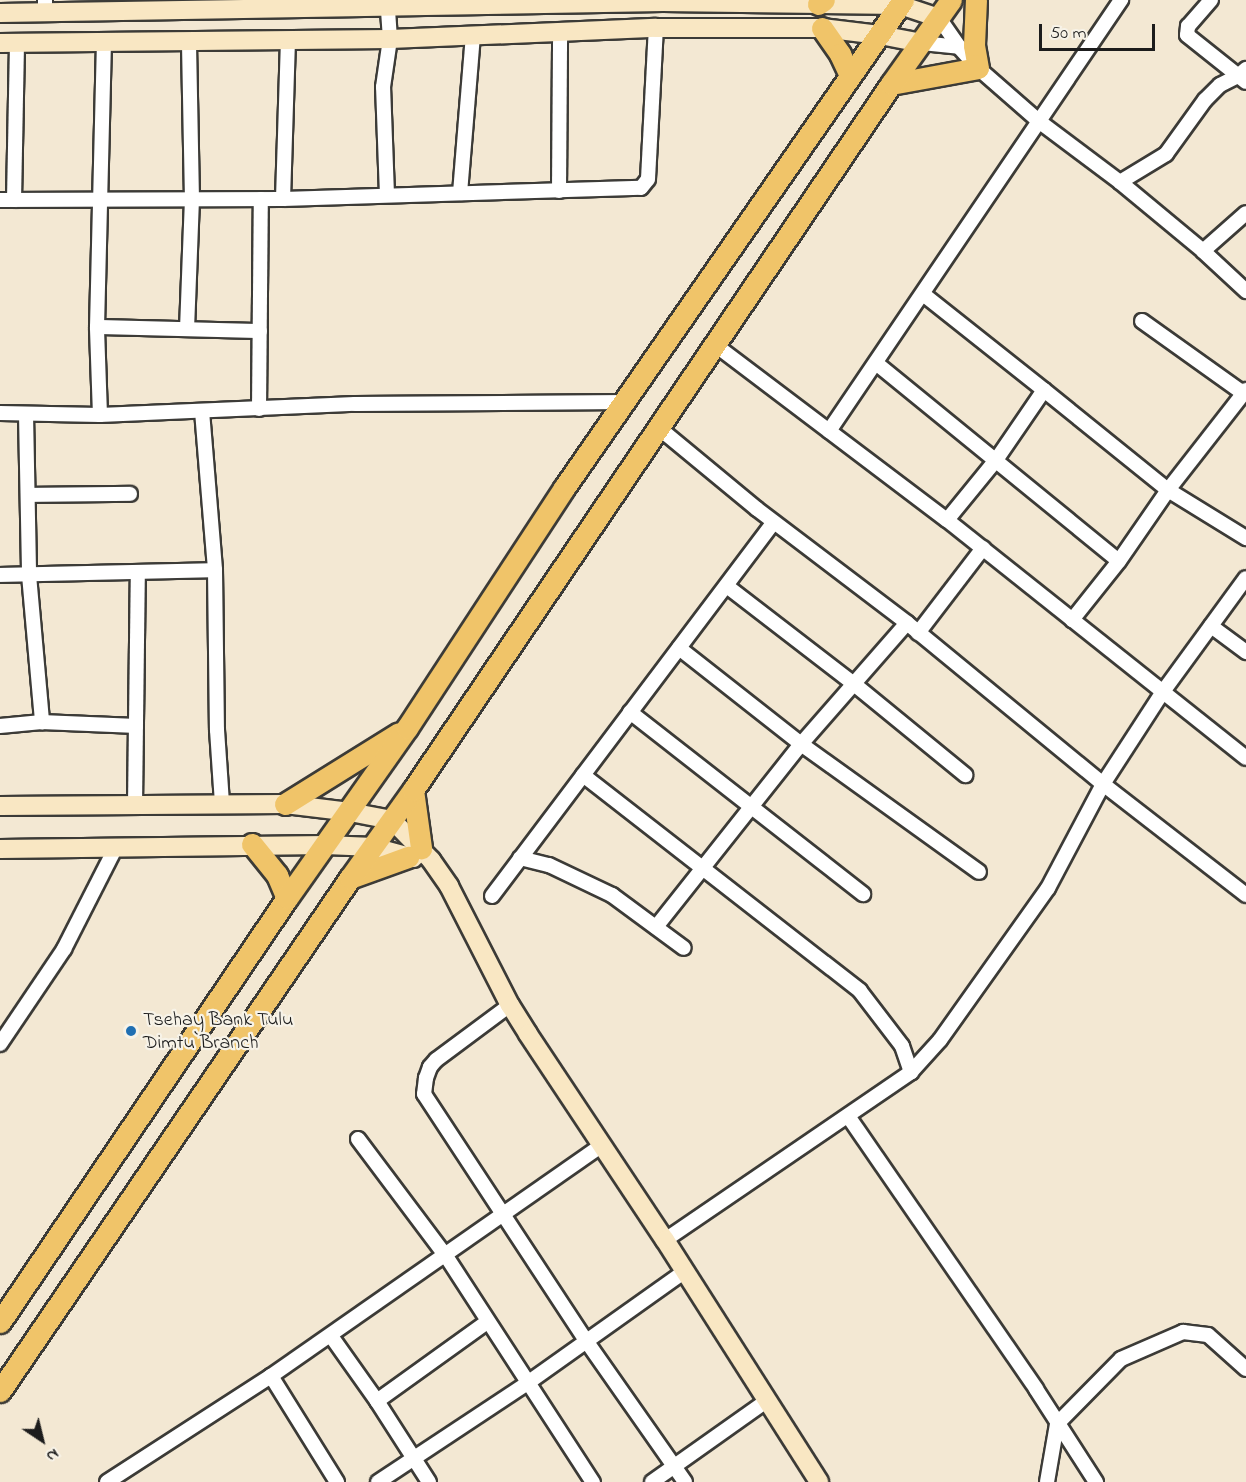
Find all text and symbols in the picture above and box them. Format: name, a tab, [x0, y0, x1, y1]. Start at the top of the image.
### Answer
scale bar	[1042, 12, 1158, 50]
text: 50 m	[1050, 21, 1087, 47]
place label: Tsehay Bank Tulu Dimtu Branch	[143, 1008, 293, 1055]
marker: Tsehay Bank Tulu Dimtu Branch	[124, 1024, 138, 1038]
north arrow	[12, 1410, 72, 1470]
text: N	[41, 1442, 64, 1468]

